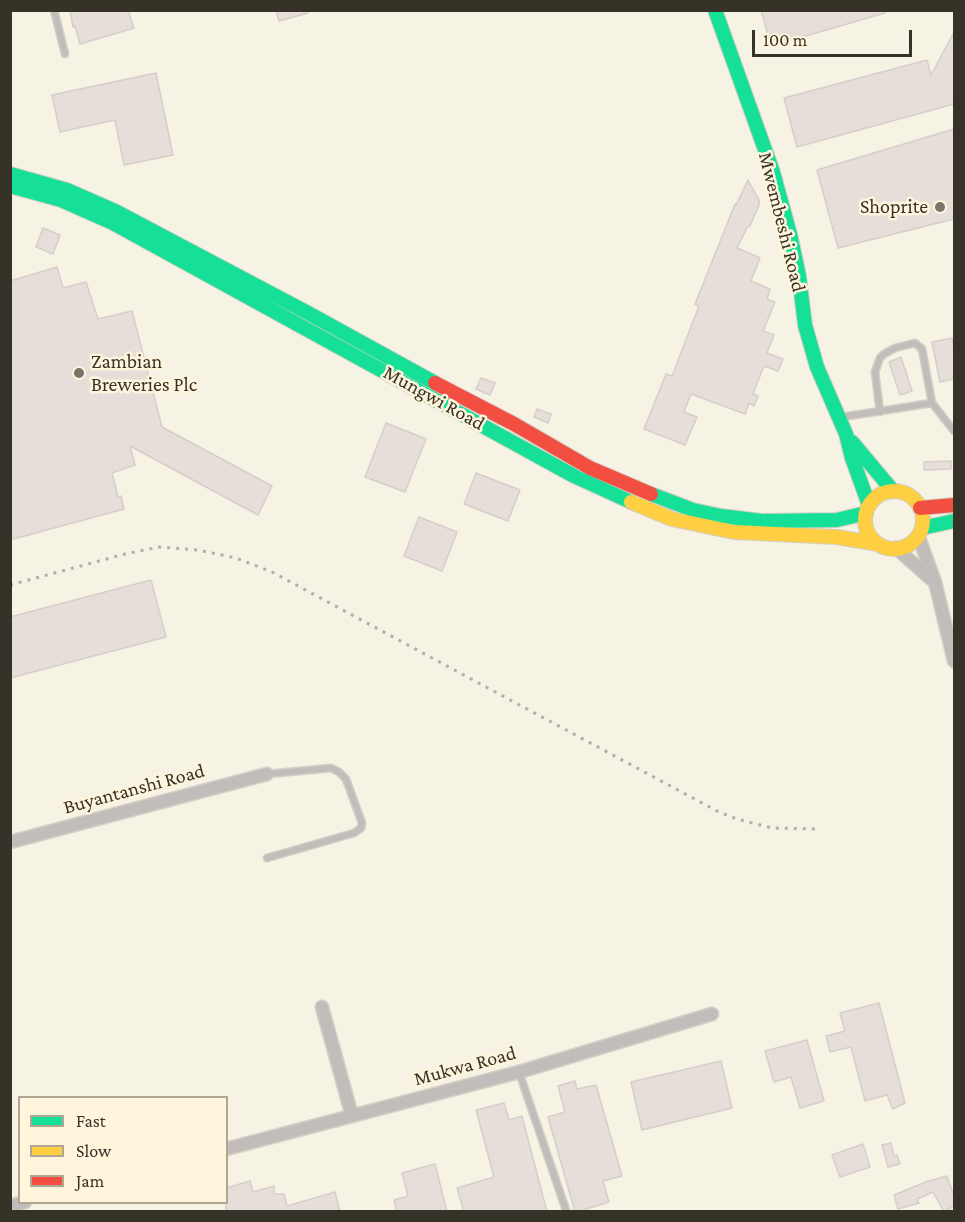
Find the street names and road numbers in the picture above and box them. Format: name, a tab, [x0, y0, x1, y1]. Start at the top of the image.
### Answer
street label: Mwembeshi Road	[753, 150, 811, 294]
street label: Mungwi Road	[379, 360, 489, 436]
street label: Buyantanshi Road	[61, 759, 207, 819]
street label: Mukwa Road	[411, 1041, 519, 1091]

